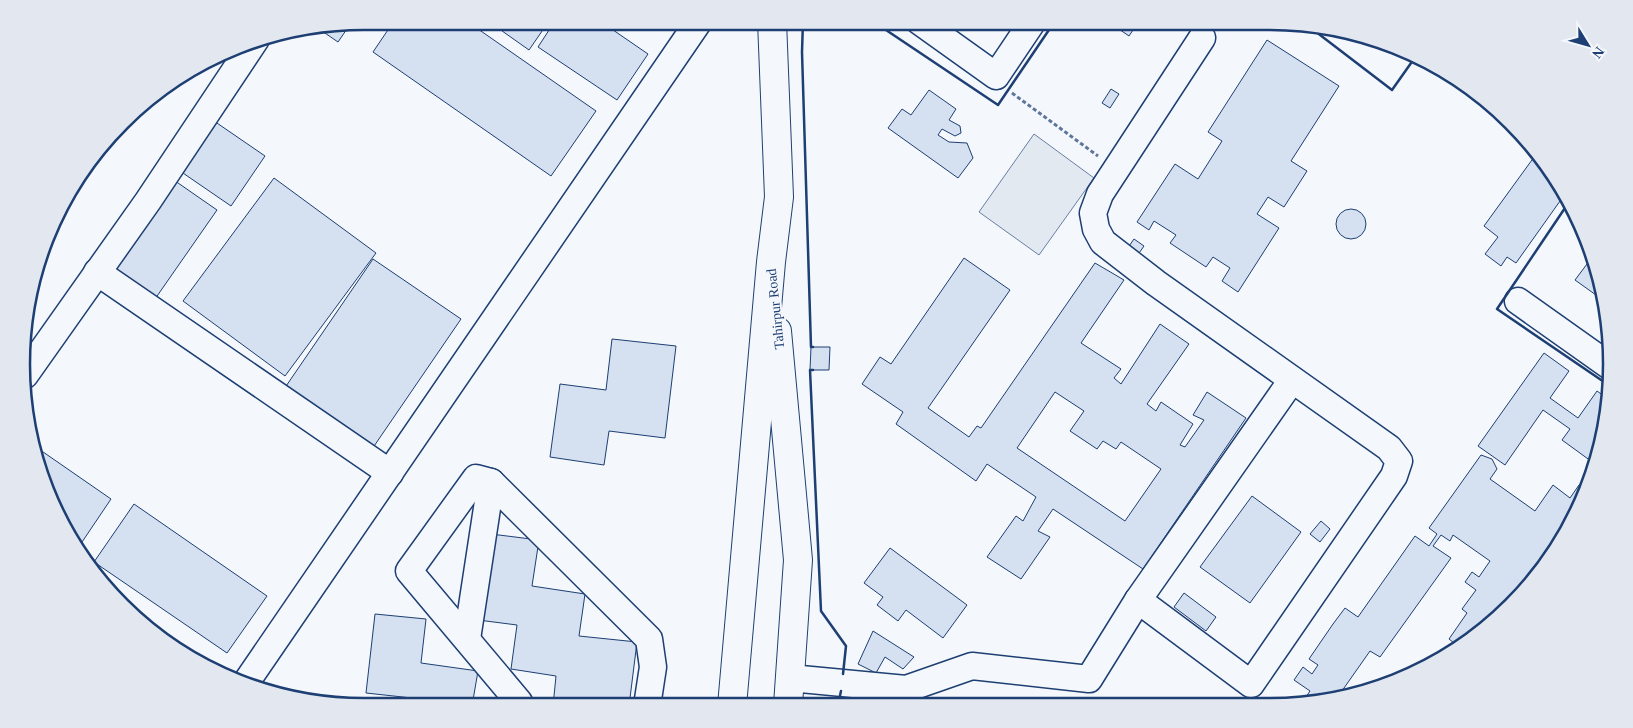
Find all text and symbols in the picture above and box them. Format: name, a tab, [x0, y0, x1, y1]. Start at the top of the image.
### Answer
north arrow	[1563, 20, 1613, 70]
text: N	[1589, 44, 1607, 61]
street label: Tahirpur Road	[764, 268, 787, 350]

